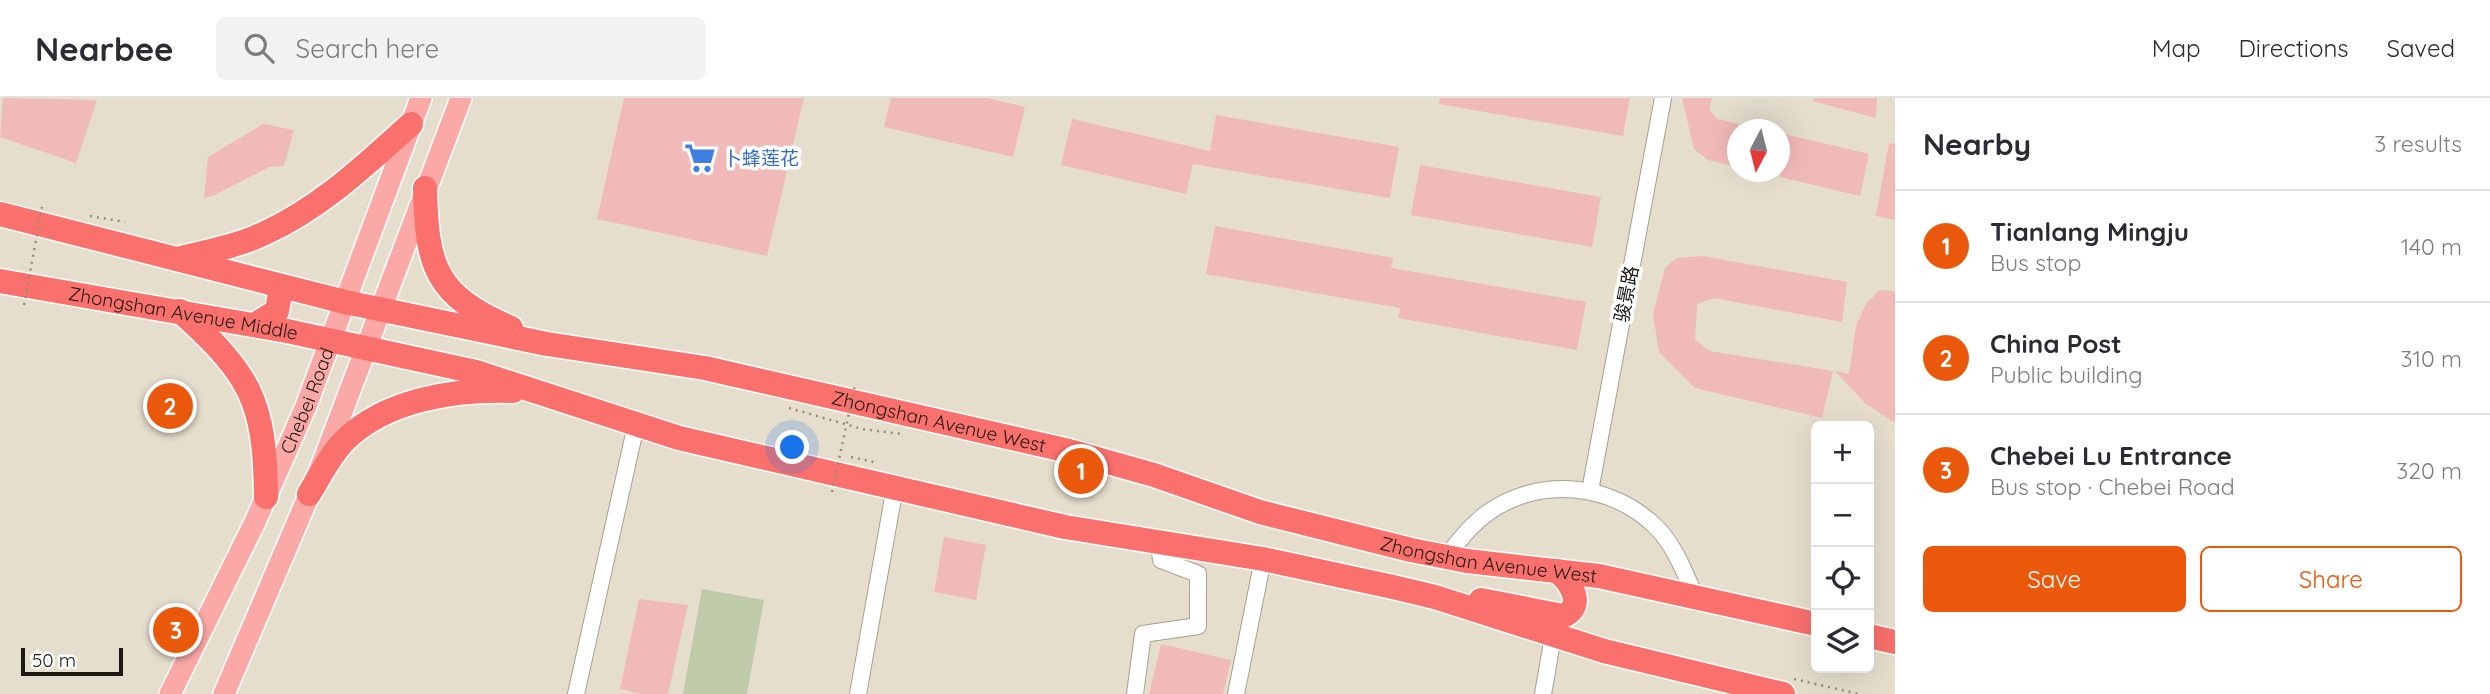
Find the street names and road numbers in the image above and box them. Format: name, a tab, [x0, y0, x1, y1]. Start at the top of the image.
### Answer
street label: 骏景路	[1609, 264, 1643, 324]
street label: Zhongshan Avenue Middle	[67, 281, 300, 345]
street label: Chebei Road	[275, 344, 339, 457]
street label: Zhongshan Avenue West	[829, 385, 1048, 457]
street label: Zhongshan Avenue West	[1378, 531, 1598, 588]

